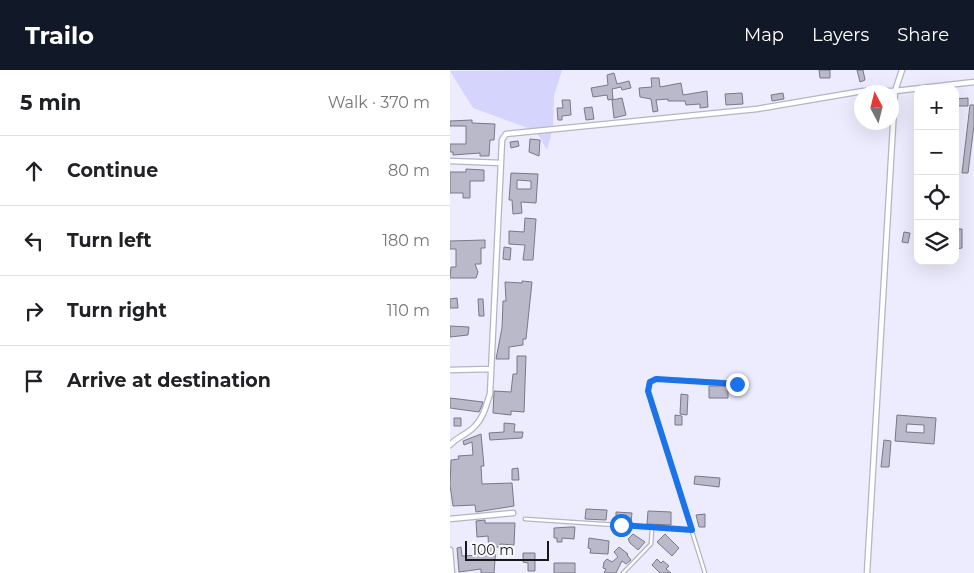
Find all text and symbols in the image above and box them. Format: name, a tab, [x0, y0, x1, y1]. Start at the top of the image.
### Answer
text: Trailo	[25, 21, 94, 50]
text: Map	[744, 24, 784, 46]
text: Layers	[812, 24, 869, 46]
text: Share	[897, 24, 949, 46]
north arrow	[854, 85, 899, 130]
map controls	[914, 85, 959, 265]
button: +	[914, 85, 959, 130]
text: 5 min	[20, 90, 81, 115]
text: Walk · 370 m	[328, 93, 430, 112]
button: −	[914, 130, 959, 175]
icon: ahead	[20, 157, 48, 185]
text: Continue	[67, 159, 158, 182]
text: 80 m	[388, 161, 430, 180]
button: locate	[914, 175, 959, 220]
button: layers	[914, 220, 959, 265]
icon: left	[20, 227, 48, 255]
text: Turn left	[67, 229, 152, 252]
text: 180 m	[382, 231, 430, 250]
icon: right	[20, 297, 48, 325]
text: Turn right	[67, 299, 167, 322]
text: 110 m	[387, 301, 430, 320]
icon: arrive	[20, 367, 48, 395]
text: Arrive at destination	[67, 369, 271, 392]
route end	[726, 373, 749, 396]
route start	[610, 514, 633, 537]
scale bar	[465, 538, 549, 561]
text: 100 m	[472, 541, 514, 559]

